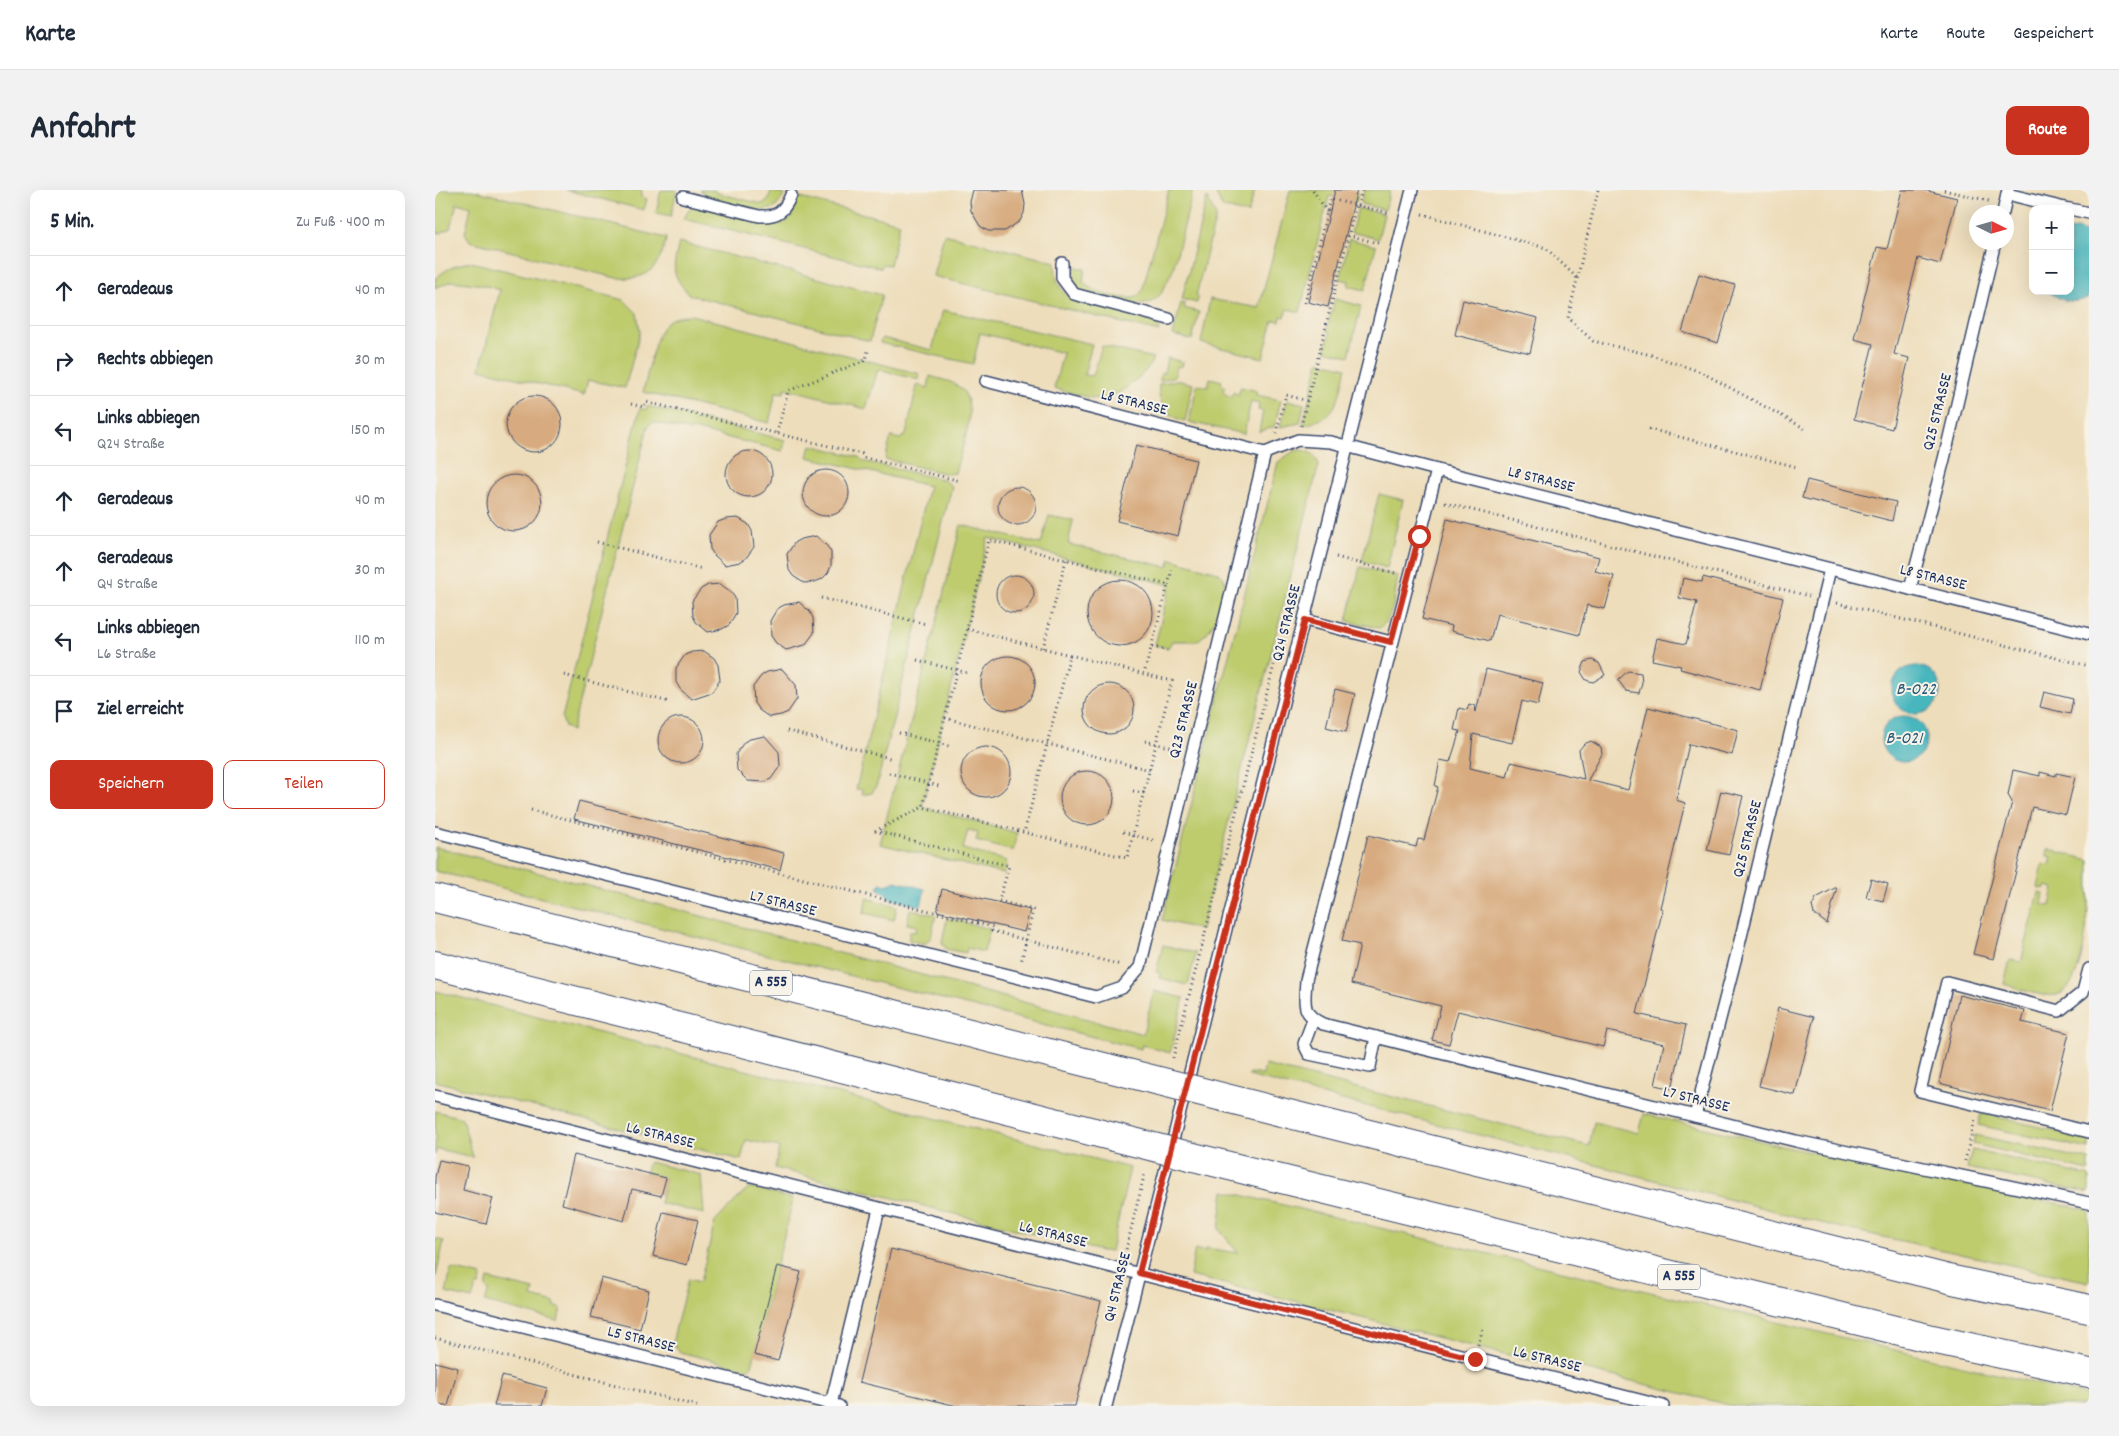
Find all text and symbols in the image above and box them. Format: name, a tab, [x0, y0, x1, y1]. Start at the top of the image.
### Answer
text: Karte	[25, 18, 76, 52]
text: Karte	[1880, 22, 1918, 47]
text: Route	[1946, 22, 1985, 47]
text: Gespeichert	[2013, 22, 2094, 47]
text: Anfahrt	[30, 105, 136, 155]
button: Route	[2006, 106, 2089, 155]
north arrow	[1969, 205, 2014, 250]
map controls	[2029, 205, 2074, 295]
button: +	[2029, 205, 2074, 250]
text: 5 Min.	[50, 208, 94, 238]
text: Zu Fuß · 400 m	[296, 211, 385, 234]
button: −	[2029, 250, 2074, 295]
icon: ahead	[50, 277, 78, 305]
text: Geradeaus	[97, 277, 173, 304]
text: 40 m	[355, 279, 385, 302]
icon: right	[50, 347, 78, 375]
text: Rechts abbiegen	[97, 347, 213, 374]
text: 30 m	[355, 349, 385, 372]
street label: Q25 STRASSE	[1917, 370, 1959, 453]
street label: L8 STRASSE	[1098, 384, 1170, 423]
text: Links abbiegen	[97, 406, 200, 433]
icon: left	[50, 417, 78, 445]
text: 150 m	[351, 419, 385, 442]
text: Q24 Straße	[97, 433, 165, 456]
street label: L8 STRASSE	[1505, 461, 1577, 500]
icon: ahead	[50, 487, 78, 515]
text: Geradeaus	[97, 487, 173, 514]
text: 40 m	[355, 489, 385, 512]
route start	[1408, 525, 1431, 548]
text: Geradeaus	[97, 546, 173, 573]
icon: ahead	[50, 557, 78, 585]
text: 30 m	[355, 559, 385, 582]
street label: L8 STRASSE	[1897, 559, 1969, 598]
text: Q4 Straße	[97, 573, 158, 596]
street label: Q24 STRASSE	[1266, 582, 1308, 664]
text: Links abbiegen	[97, 616, 200, 643]
icon: left	[50, 627, 78, 655]
text: 110 m	[355, 629, 385, 652]
text: L6 Straße	[97, 643, 156, 666]
street label: Q23 STRASSE	[1163, 678, 1205, 761]
water label: B-022	[1896, 678, 1936, 703]
icon: arrive	[50, 697, 78, 725]
text: Ziel erreicht	[97, 697, 184, 724]
water label: B-021	[1886, 727, 1924, 752]
button: Speichern	[50, 760, 213, 809]
button: Teilen	[223, 760, 385, 809]
street label: Q25 STRASSE	[1727, 797, 1769, 880]
street label: L7 STRASSE	[747, 885, 819, 924]
road number: A 555	[750, 970, 792, 996]
street label: L7 STRASSE	[1660, 1081, 1732, 1120]
street label: L6 STRASSE	[624, 1116, 697, 1156]
street label: L6 STRASSE	[1017, 1215, 1090, 1255]
street label: Q4 STRASSE	[1098, 1249, 1138, 1324]
road number: A 555	[1658, 1264, 1700, 1290]
street label: L5 STRASSE	[605, 1320, 678, 1360]
street label: L6 STRASSE	[1511, 1340, 1584, 1380]
route end	[1464, 1348, 1487, 1371]

